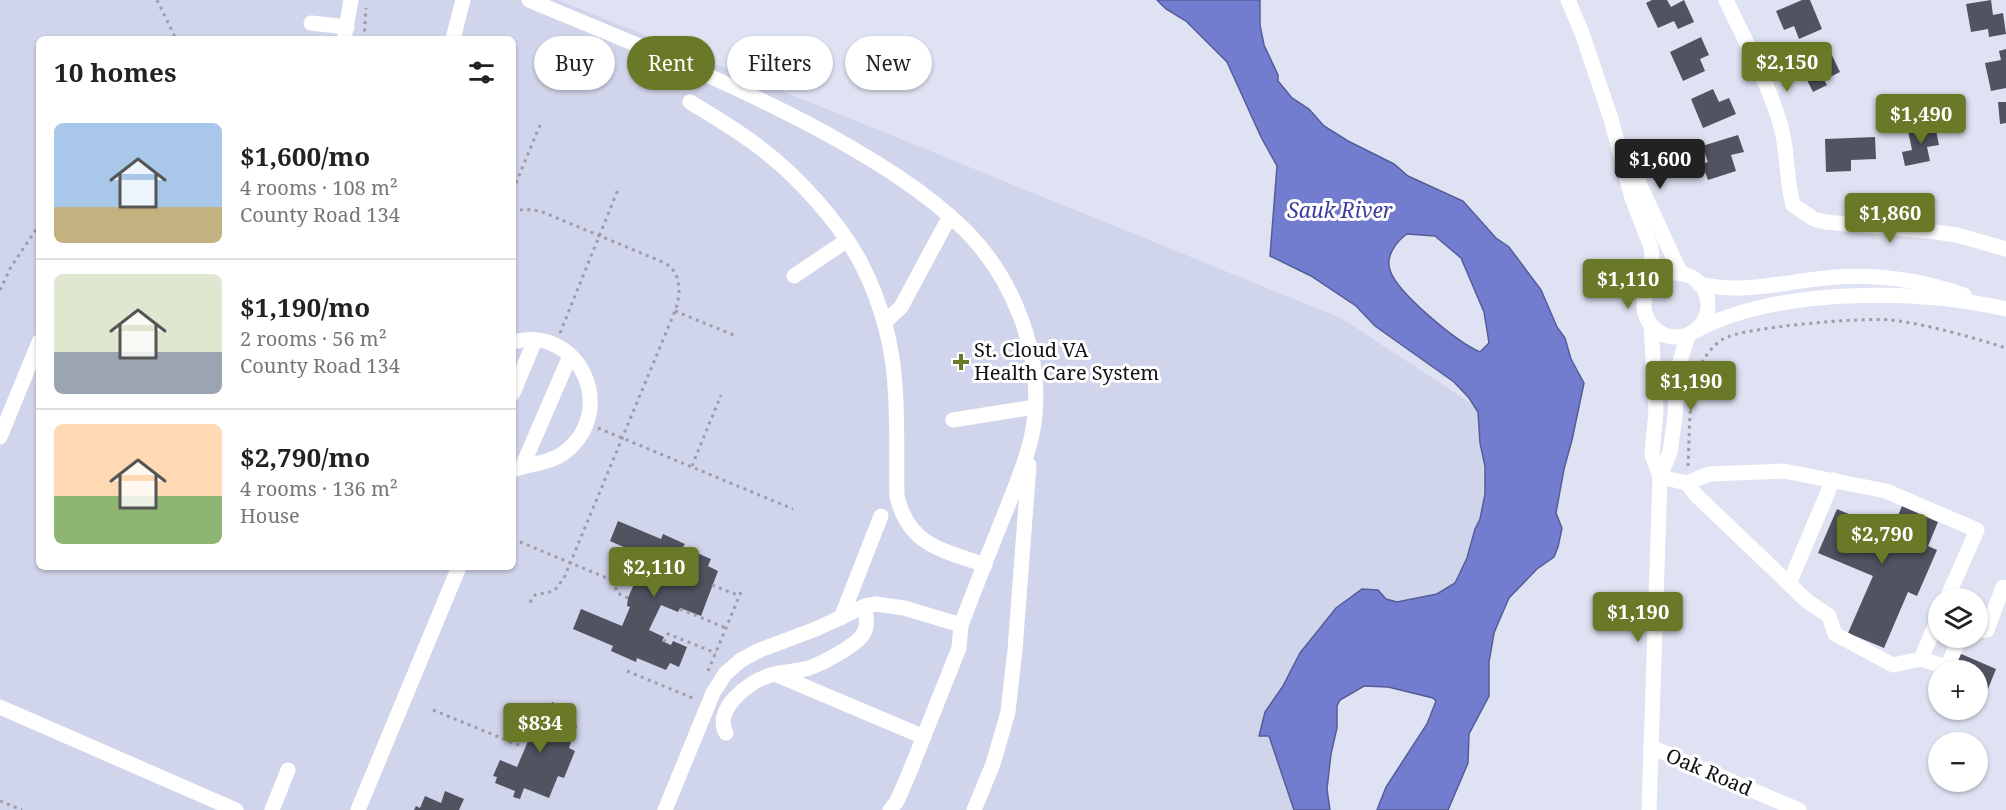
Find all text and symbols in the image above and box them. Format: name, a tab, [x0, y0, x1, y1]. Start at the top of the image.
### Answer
chip: Buy	[534, 36, 615, 90]
chip: Rent	[627, 36, 715, 90]
chip: Filters	[727, 36, 833, 90]
chip: New	[845, 36, 932, 90]
pin: $2,150	[1738, 42, 1836, 93]
text: $2,150	[1756, 48, 1818, 75]
text: 10 homes	[54, 54, 176, 90]
icon: filters	[465, 56, 498, 89]
pin: $1,490	[1872, 94, 1970, 145]
text: $1,490	[1890, 100, 1952, 127]
text: $1,600/mo	[240, 138, 370, 174]
pin: $1,600	[1611, 139, 1709, 190]
text: $1,600	[1629, 145, 1691, 172]
icon: home	[102, 147, 174, 219]
text: 4 rooms · 108 m²	[240, 174, 398, 201]
pin: $1,860	[1841, 193, 1939, 244]
water label: Sauk River	[1287, 196, 1393, 224]
text: $1,860	[1859, 199, 1921, 226]
text: County Road 134	[240, 201, 400, 228]
pin: $1,110	[1579, 259, 1677, 310]
text: $1,110	[1597, 265, 1659, 292]
text: $1,190/mo	[240, 289, 370, 325]
icon: home	[102, 298, 174, 370]
text: 2 rooms · 56 m²	[240, 325, 387, 352]
place label: St. Cloud VA Health Care System	[974, 336, 1159, 386]
text: County Road 134	[240, 352, 400, 379]
marker: St. Cloud VA Health Care System	[952, 353, 970, 371]
pin: $1,190	[1642, 361, 1740, 412]
text: $1,190	[1660, 367, 1722, 394]
text: $2,790/mo	[240, 439, 370, 475]
icon: home	[102, 448, 174, 520]
text: 4 rooms · 136 m²	[240, 475, 398, 502]
text: House	[240, 502, 300, 529]
pin: $2,790	[1833, 514, 1931, 565]
text: $2,790	[1851, 520, 1913, 547]
pin: $2,110	[605, 547, 703, 598]
text: $2,110	[623, 553, 685, 580]
map controls	[1928, 588, 1988, 792]
button: layers	[1928, 588, 1988, 648]
pin: $1,190	[1589, 592, 1687, 643]
text: $1,190	[1607, 598, 1669, 625]
button: +	[1928, 660, 1988, 720]
pin: $834	[504, 703, 576, 754]
text: $834	[517, 709, 563, 736]
button: −	[1928, 732, 1988, 792]
street label: Oak Road	[1662, 741, 1756, 802]

